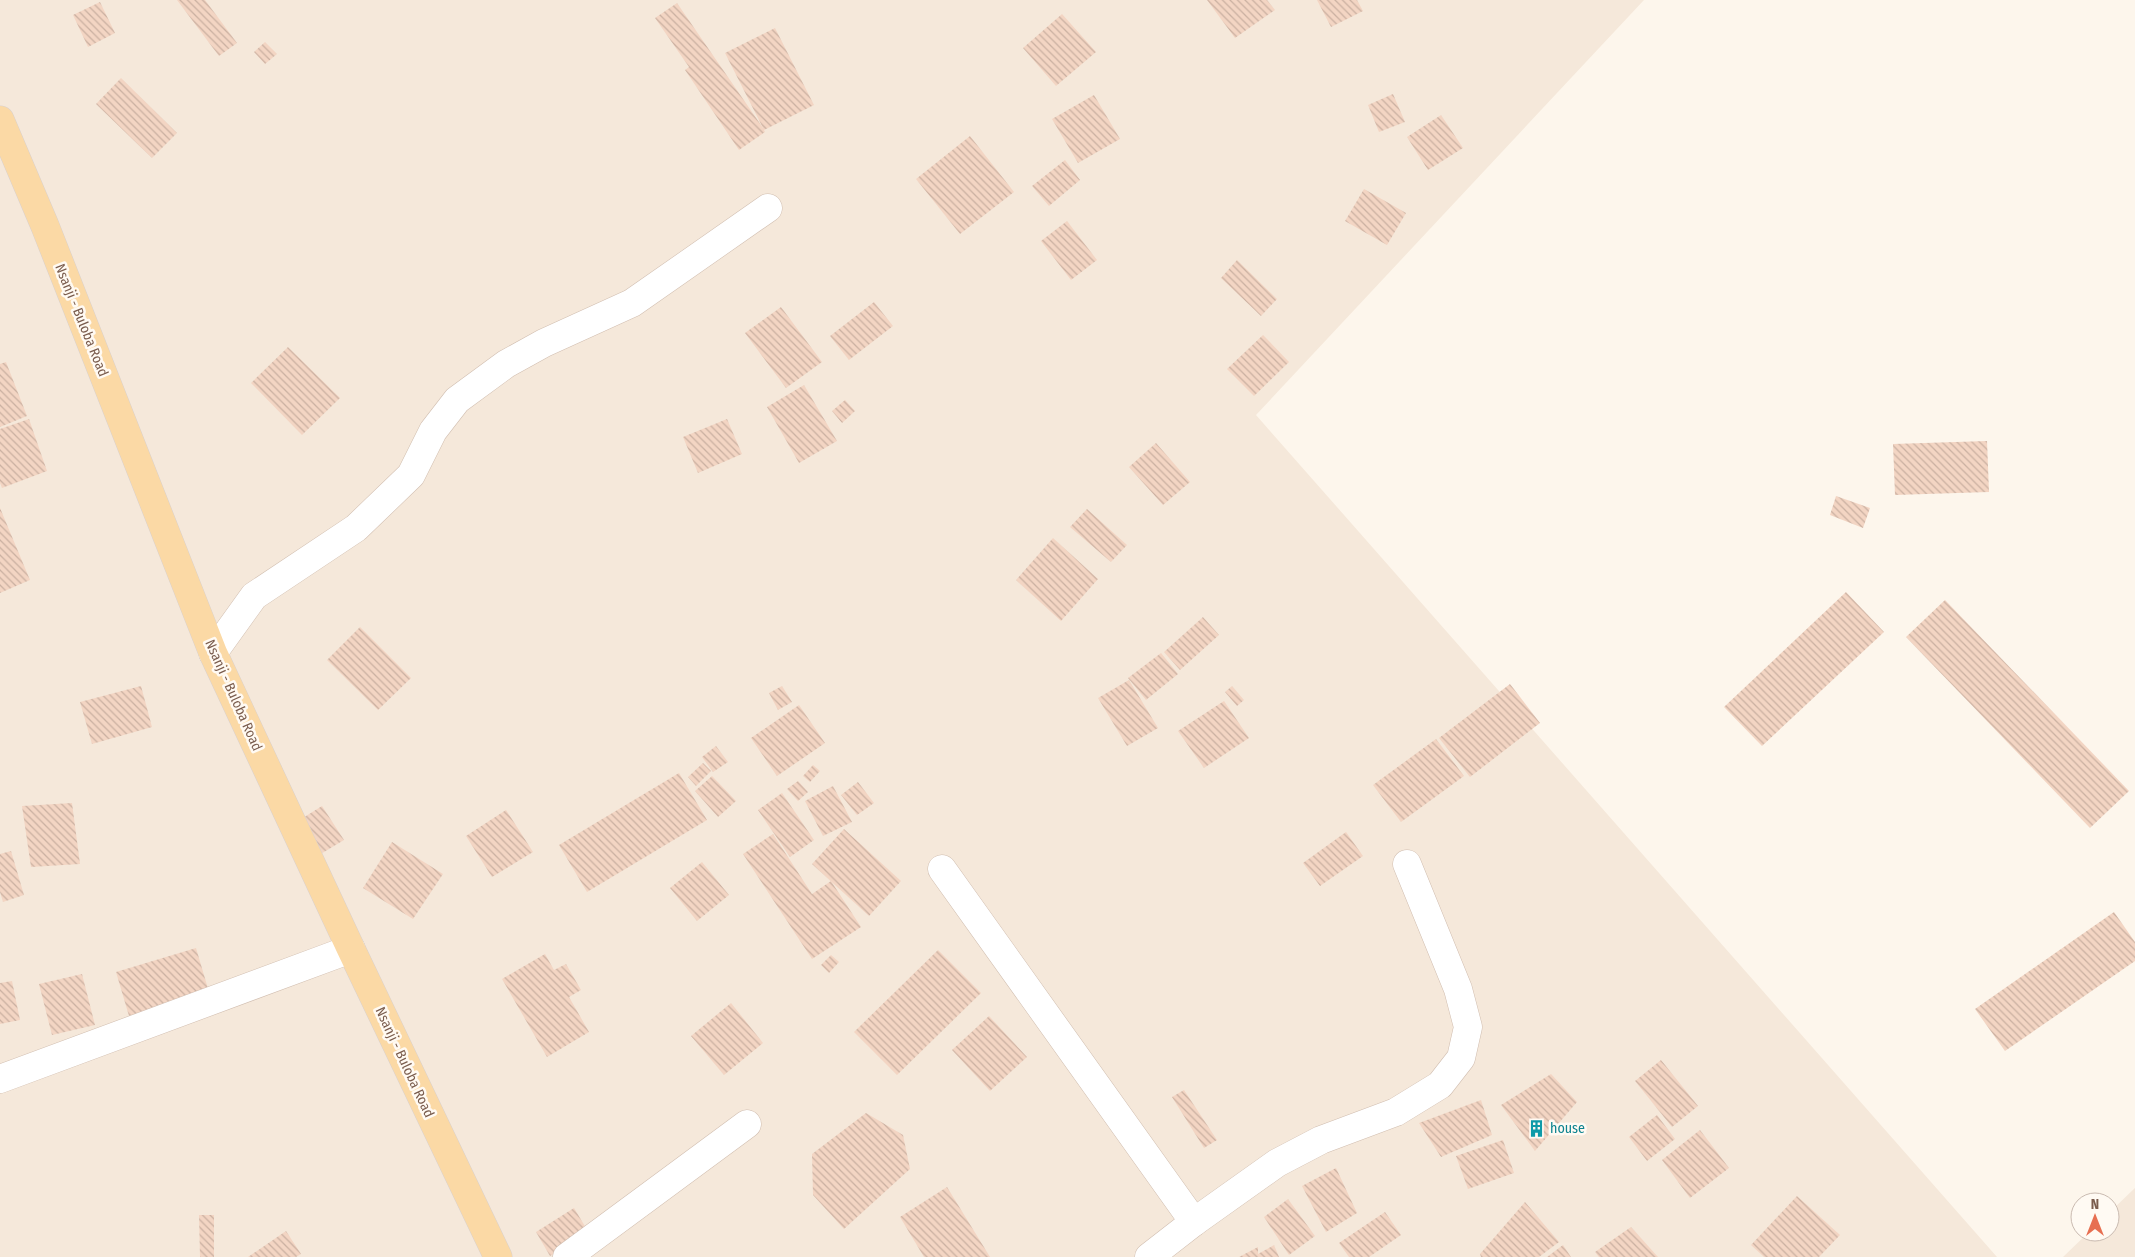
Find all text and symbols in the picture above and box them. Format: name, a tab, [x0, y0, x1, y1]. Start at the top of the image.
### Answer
street label: Nsanji - Buloba Road	[51, 261, 112, 379]
street label: Nsanji - Buloba Road	[201, 637, 266, 753]
street label: Nsanji - Buloba Road	[372, 1004, 438, 1120]
building icon: house	[1526, 1118, 1546, 1138]
place label: house	[1550, 1120, 1585, 1137]
north arrow	[2070, 1192, 2120, 1242]
text: N	[2091, 1196, 2099, 1213]

